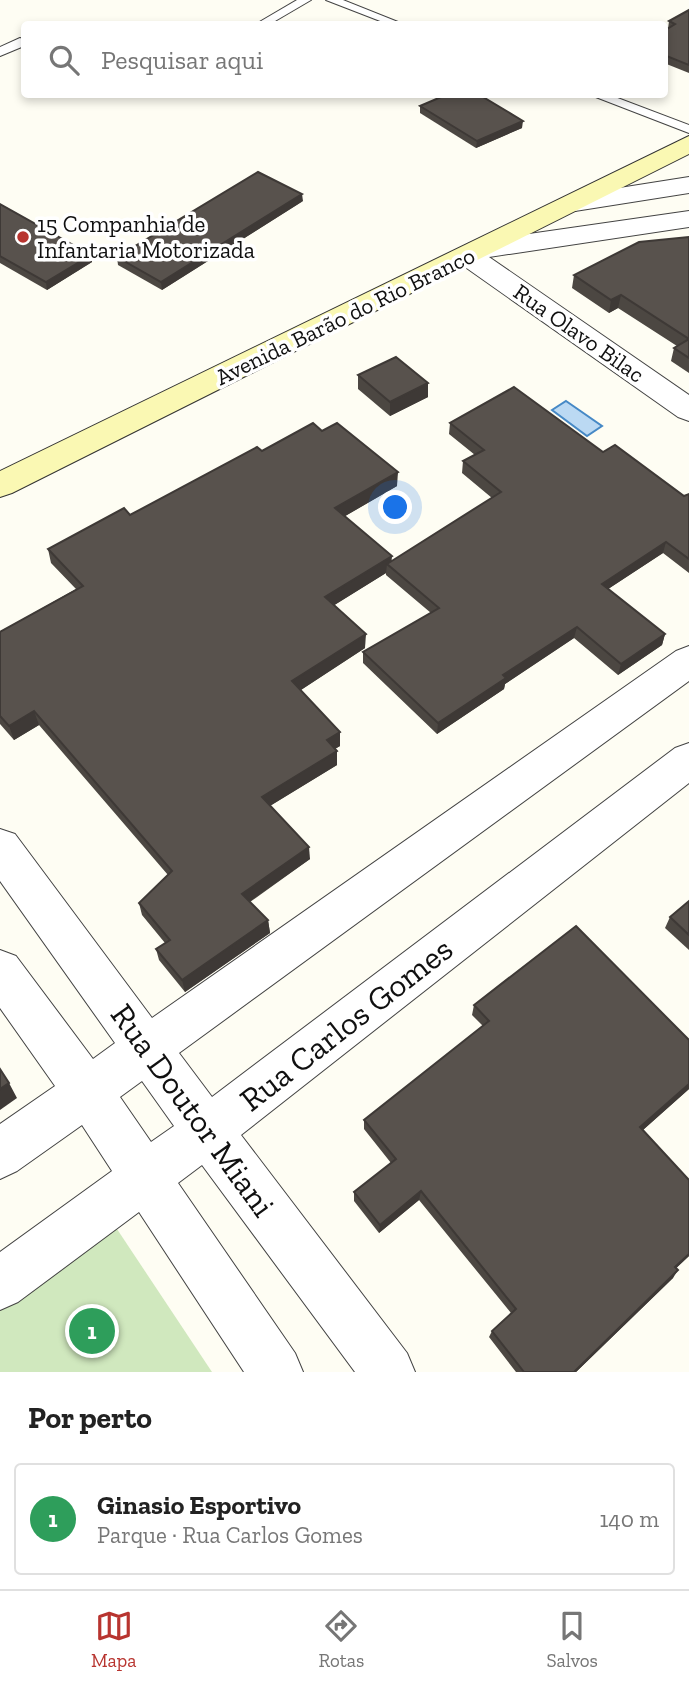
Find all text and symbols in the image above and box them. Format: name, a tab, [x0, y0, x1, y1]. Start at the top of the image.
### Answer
search box	[21, 21, 668, 98]
icon: search	[45, 41, 83, 79]
text: Pesquisar aqui	[101, 44, 263, 76]
place label: 15 Companhia de Infantaria Motorizada	[37, 210, 255, 264]
marker: 15 Companhia de Infantaria Motorizada	[15, 229, 31, 245]
street label: Avenida Barão do Rio Branco	[211, 241, 479, 391]
street label: Rua Olavo Bilac	[508, 278, 650, 388]
your location	[378, 490, 412, 524]
street label: Rua Carlos Gomes	[232, 929, 460, 1119]
street label: Rua Doutor Miani	[103, 996, 283, 1224]
pin: 1	[69, 1305, 115, 1357]
text: Por perto	[28, 1400, 152, 1436]
text: Ginasio Esportivo	[97, 1489, 301, 1521]
text: 1	[48, 1505, 58, 1533]
text: 140 m	[599, 1505, 659, 1533]
text: Parque · Rua Carlos Gomes	[97, 1521, 363, 1549]
tab: Mapa	[91, 1607, 136, 1672]
tab: Rotas	[319, 1607, 364, 1672]
tab: Salvos	[546, 1607, 598, 1672]

